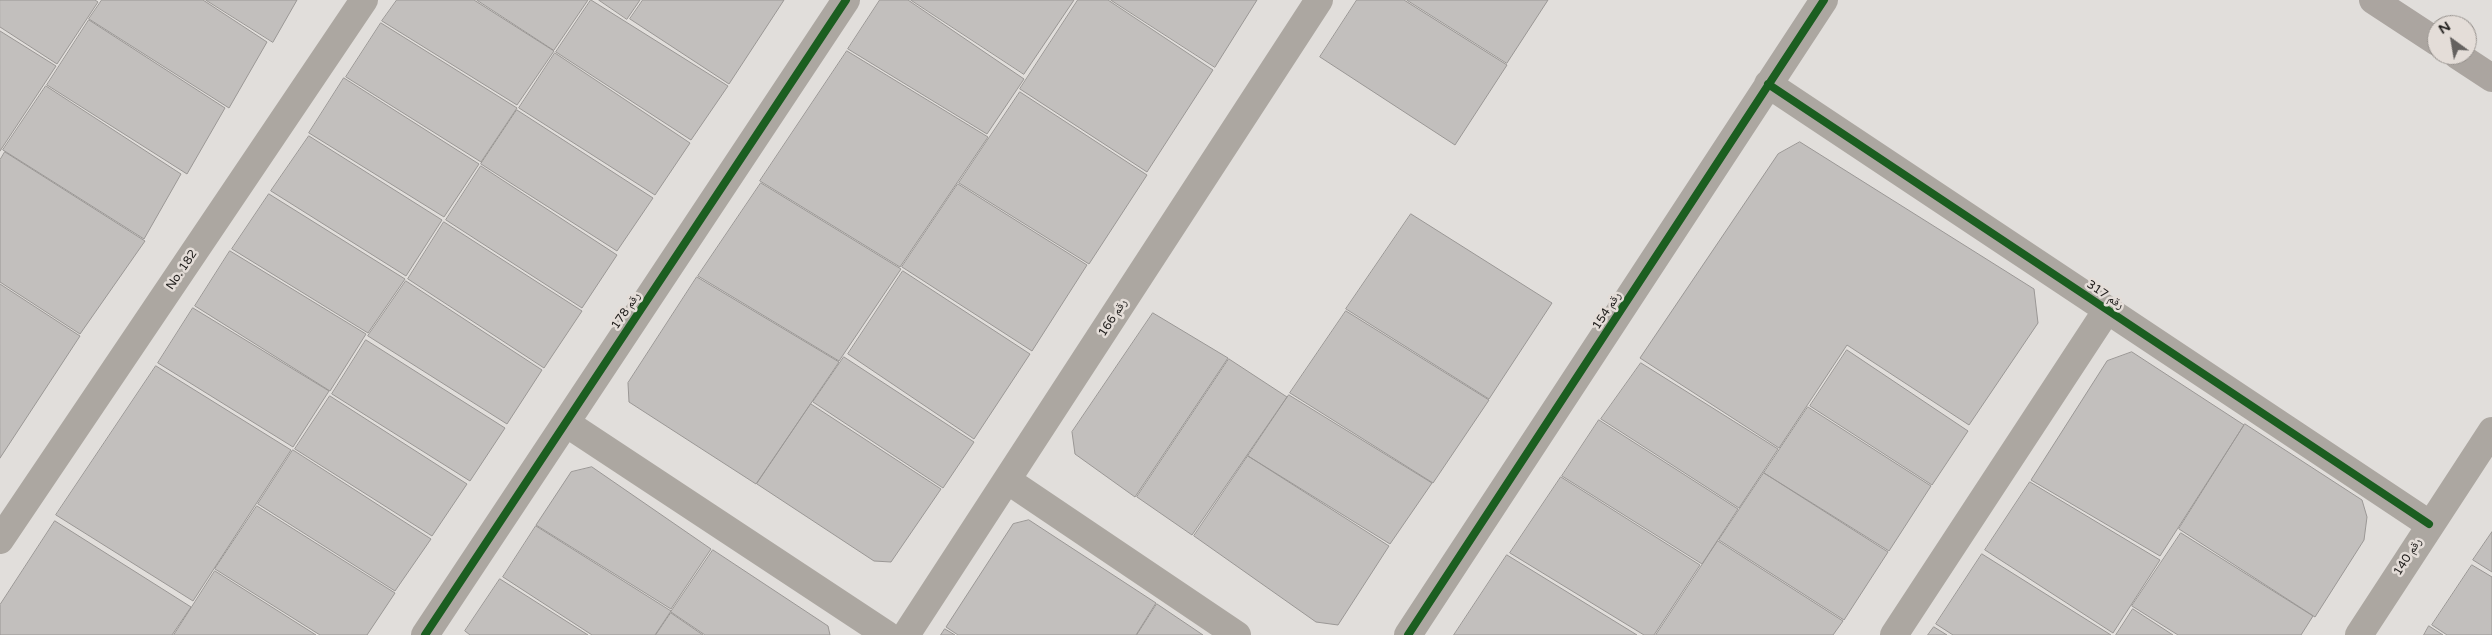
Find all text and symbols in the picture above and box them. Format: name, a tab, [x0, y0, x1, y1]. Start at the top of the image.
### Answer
north arrow	[2427, 15, 2477, 65]
text: N	[2435, 18, 2454, 38]
street label: No. 182	[163, 247, 201, 293]
street label: رقم 317	[2084, 277, 2126, 313]
street label: رقم 178	[608, 290, 644, 332]
street label: رقم 154	[1590, 290, 1624, 332]
street label: رقم 166	[1096, 297, 1130, 339]
street label: رقم 140	[2391, 535, 2425, 579]

